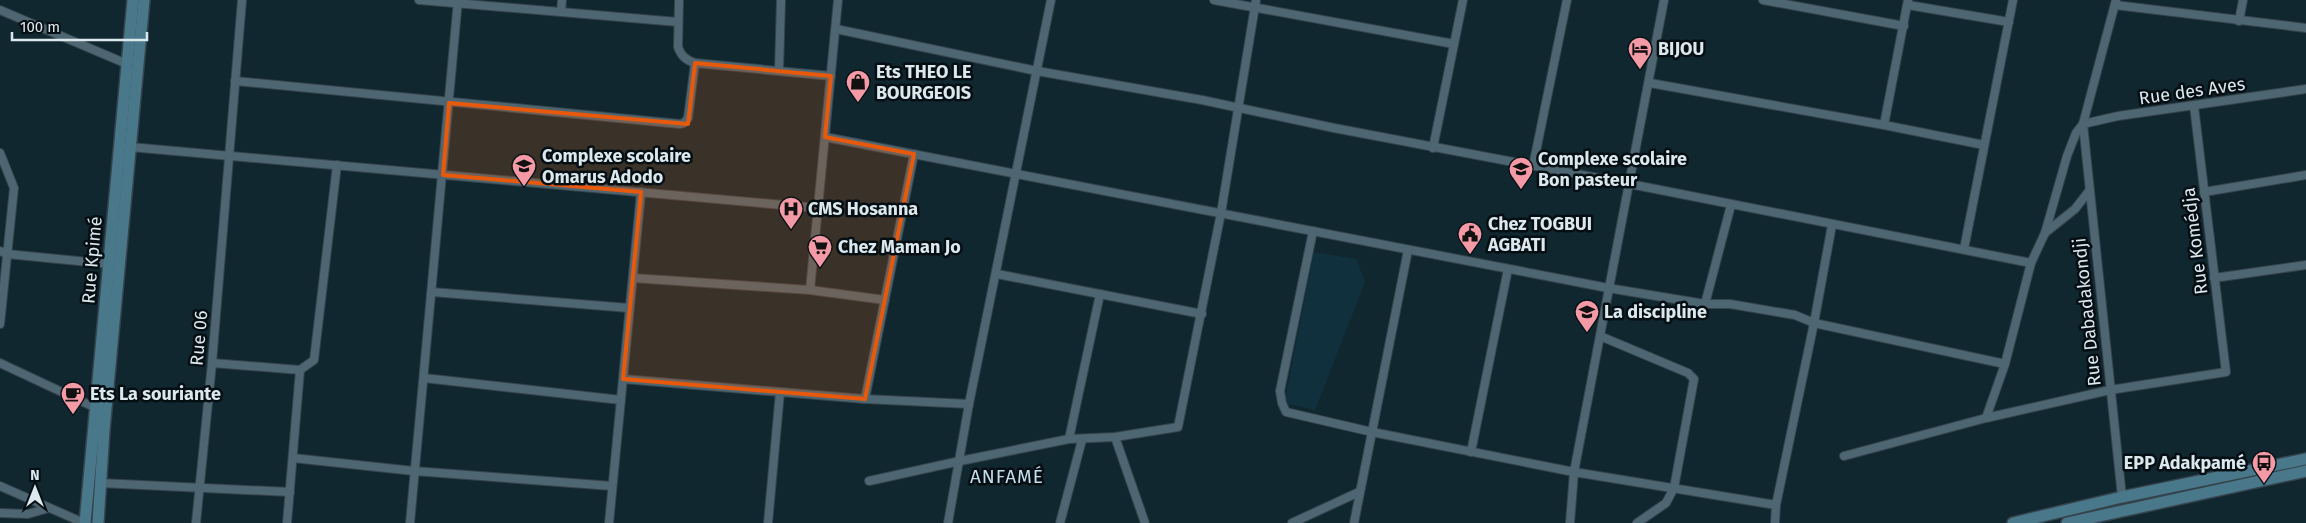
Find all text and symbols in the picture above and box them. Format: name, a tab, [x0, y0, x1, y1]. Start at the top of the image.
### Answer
scale bar	[12, 10, 148, 42]
text: 100 m	[20, 18, 60, 36]
hotel icon: BIJOU	[1627, 36, 1653, 70]
place label: BIJOU	[1658, 38, 1704, 60]
place label: Ets THEO LE BOURGEOIS	[876, 61, 971, 104]
shop icon: Ets THEO LE BOURGEOIS	[845, 69, 871, 103]
street label: Rue des Aves	[2137, 73, 2247, 109]
place label: Complexe scolaire Omarus Adodo	[542, 145, 691, 188]
place label: Complexe scolaire Bon pasteur	[1538, 148, 1687, 191]
school or university icon: Complexe scolaire Omarus Adodo	[511, 153, 537, 187]
school or university icon: Complexe scolaire Bon pasteur	[1508, 156, 1534, 190]
street label: Rue Komédja	[2178, 186, 2212, 296]
hospital icon: CMS Hosanna	[778, 196, 804, 230]
place label: CMS Hosanna	[808, 198, 918, 220]
place label: Chez TOGBUI AGBATI	[1487, 213, 1592, 256]
street label: Rue Kpimé	[77, 215, 107, 305]
public building icon: Chez TOGBUI AGBATI	[1457, 221, 1483, 255]
supermarket icon: Chez Maman Jo	[807, 234, 833, 268]
place label: Chez Maman Jo	[838, 236, 961, 258]
street label: Rue Dabadakondji	[2068, 237, 2106, 387]
school or university icon: La discipline	[1574, 299, 1600, 333]
place label: La discipline	[1604, 301, 1707, 323]
street label: Rue 06	[186, 309, 212, 367]
cafe icon: Ets La souriante	[60, 381, 86, 415]
place label: Ets La souriante	[90, 383, 221, 405]
bus stop icon: EPP Adakpamé	[2251, 450, 2277, 484]
place label: EPP Adakpamé	[2124, 452, 2246, 474]
north arrow	[10, 463, 60, 513]
district label: ANFAMÉ	[970, 465, 1044, 488]
text: N	[30, 467, 40, 484]

